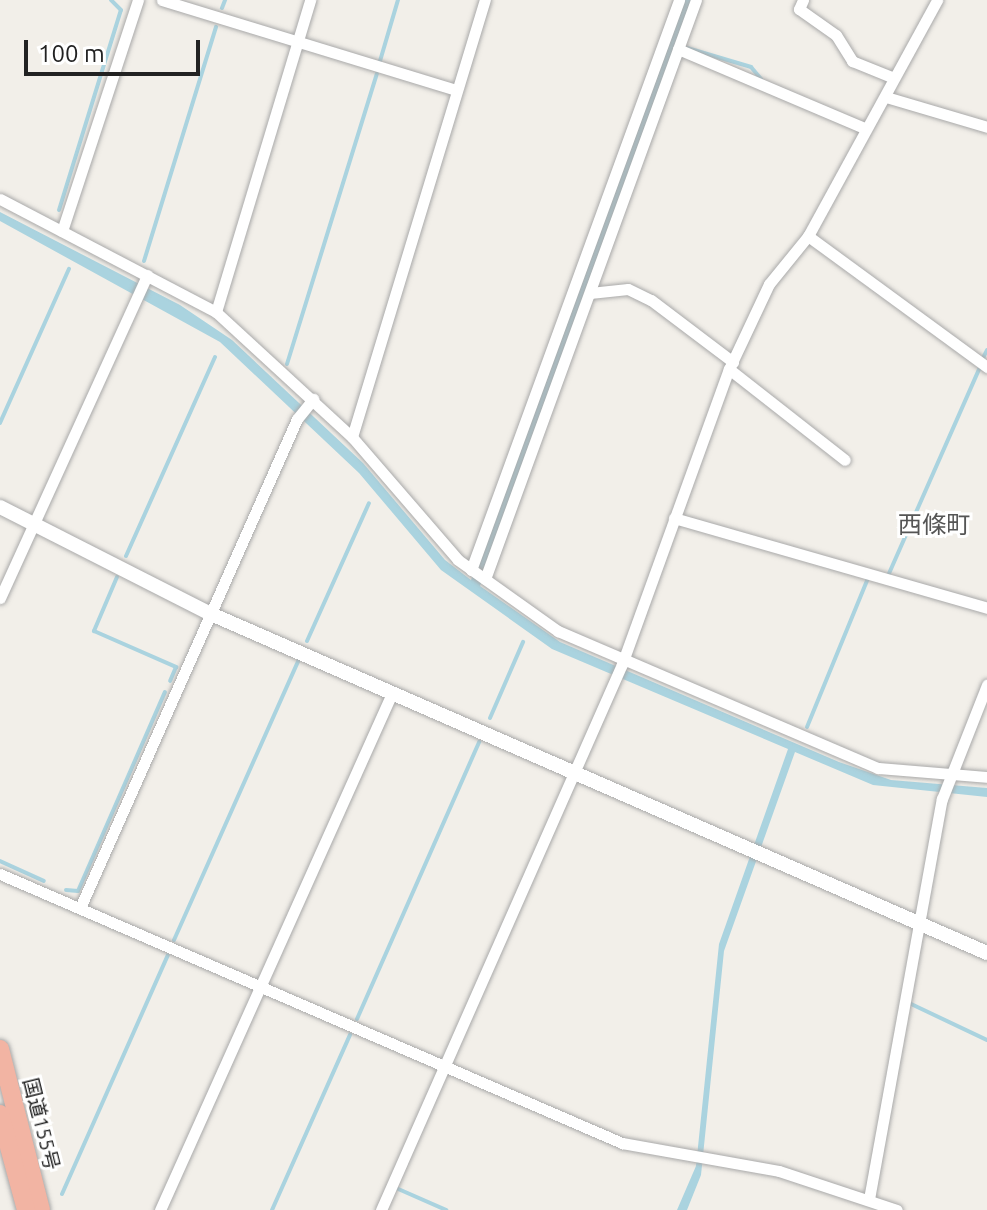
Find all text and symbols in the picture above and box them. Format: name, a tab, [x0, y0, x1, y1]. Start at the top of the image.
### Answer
scale bar	[28, 24, 204, 74]
text: 100 m	[38, 40, 105, 67]
district label: 西條町	[898, 511, 970, 539]
street label: 国道155号	[19, 1076, 65, 1172]

